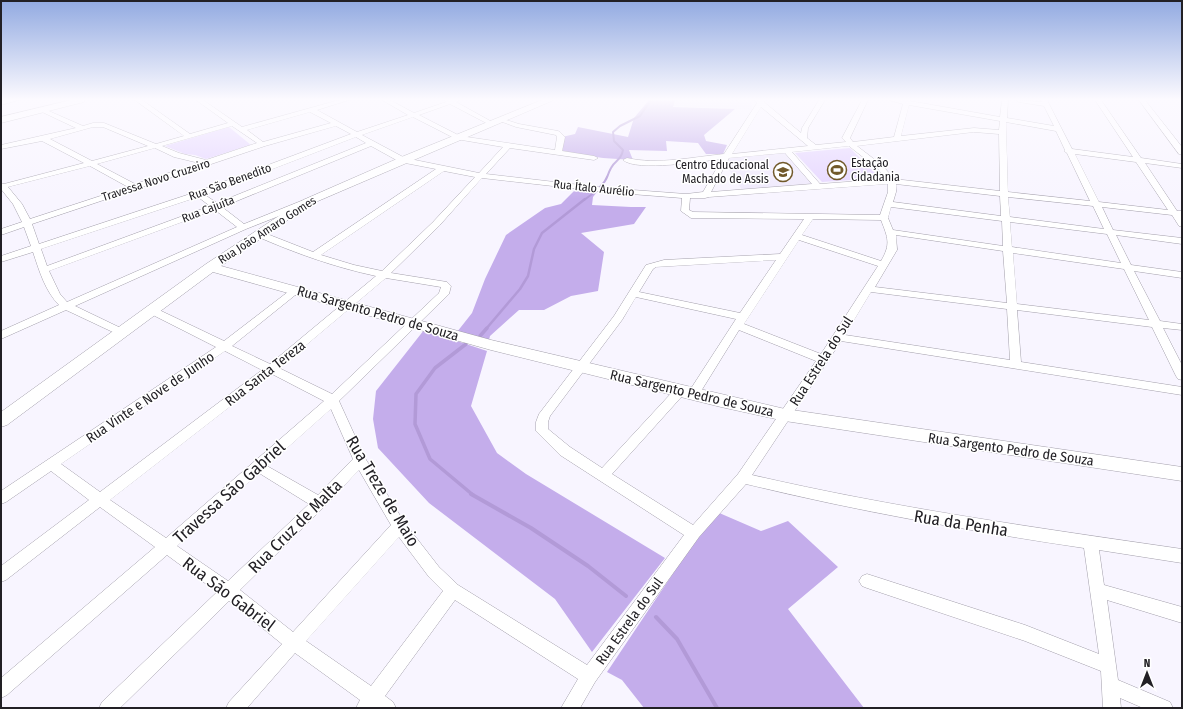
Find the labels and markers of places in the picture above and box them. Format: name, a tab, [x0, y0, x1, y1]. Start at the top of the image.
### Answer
place label: Estação Cidadania	[851, 156, 900, 184]
place label: Centro Educacional Machado de Assis	[675, 158, 769, 186]
sports icon: Estação Cidadania	[826, 159, 848, 181]
school or university icon: Centro Educacional Machado de Assis	[772, 161, 794, 183]

